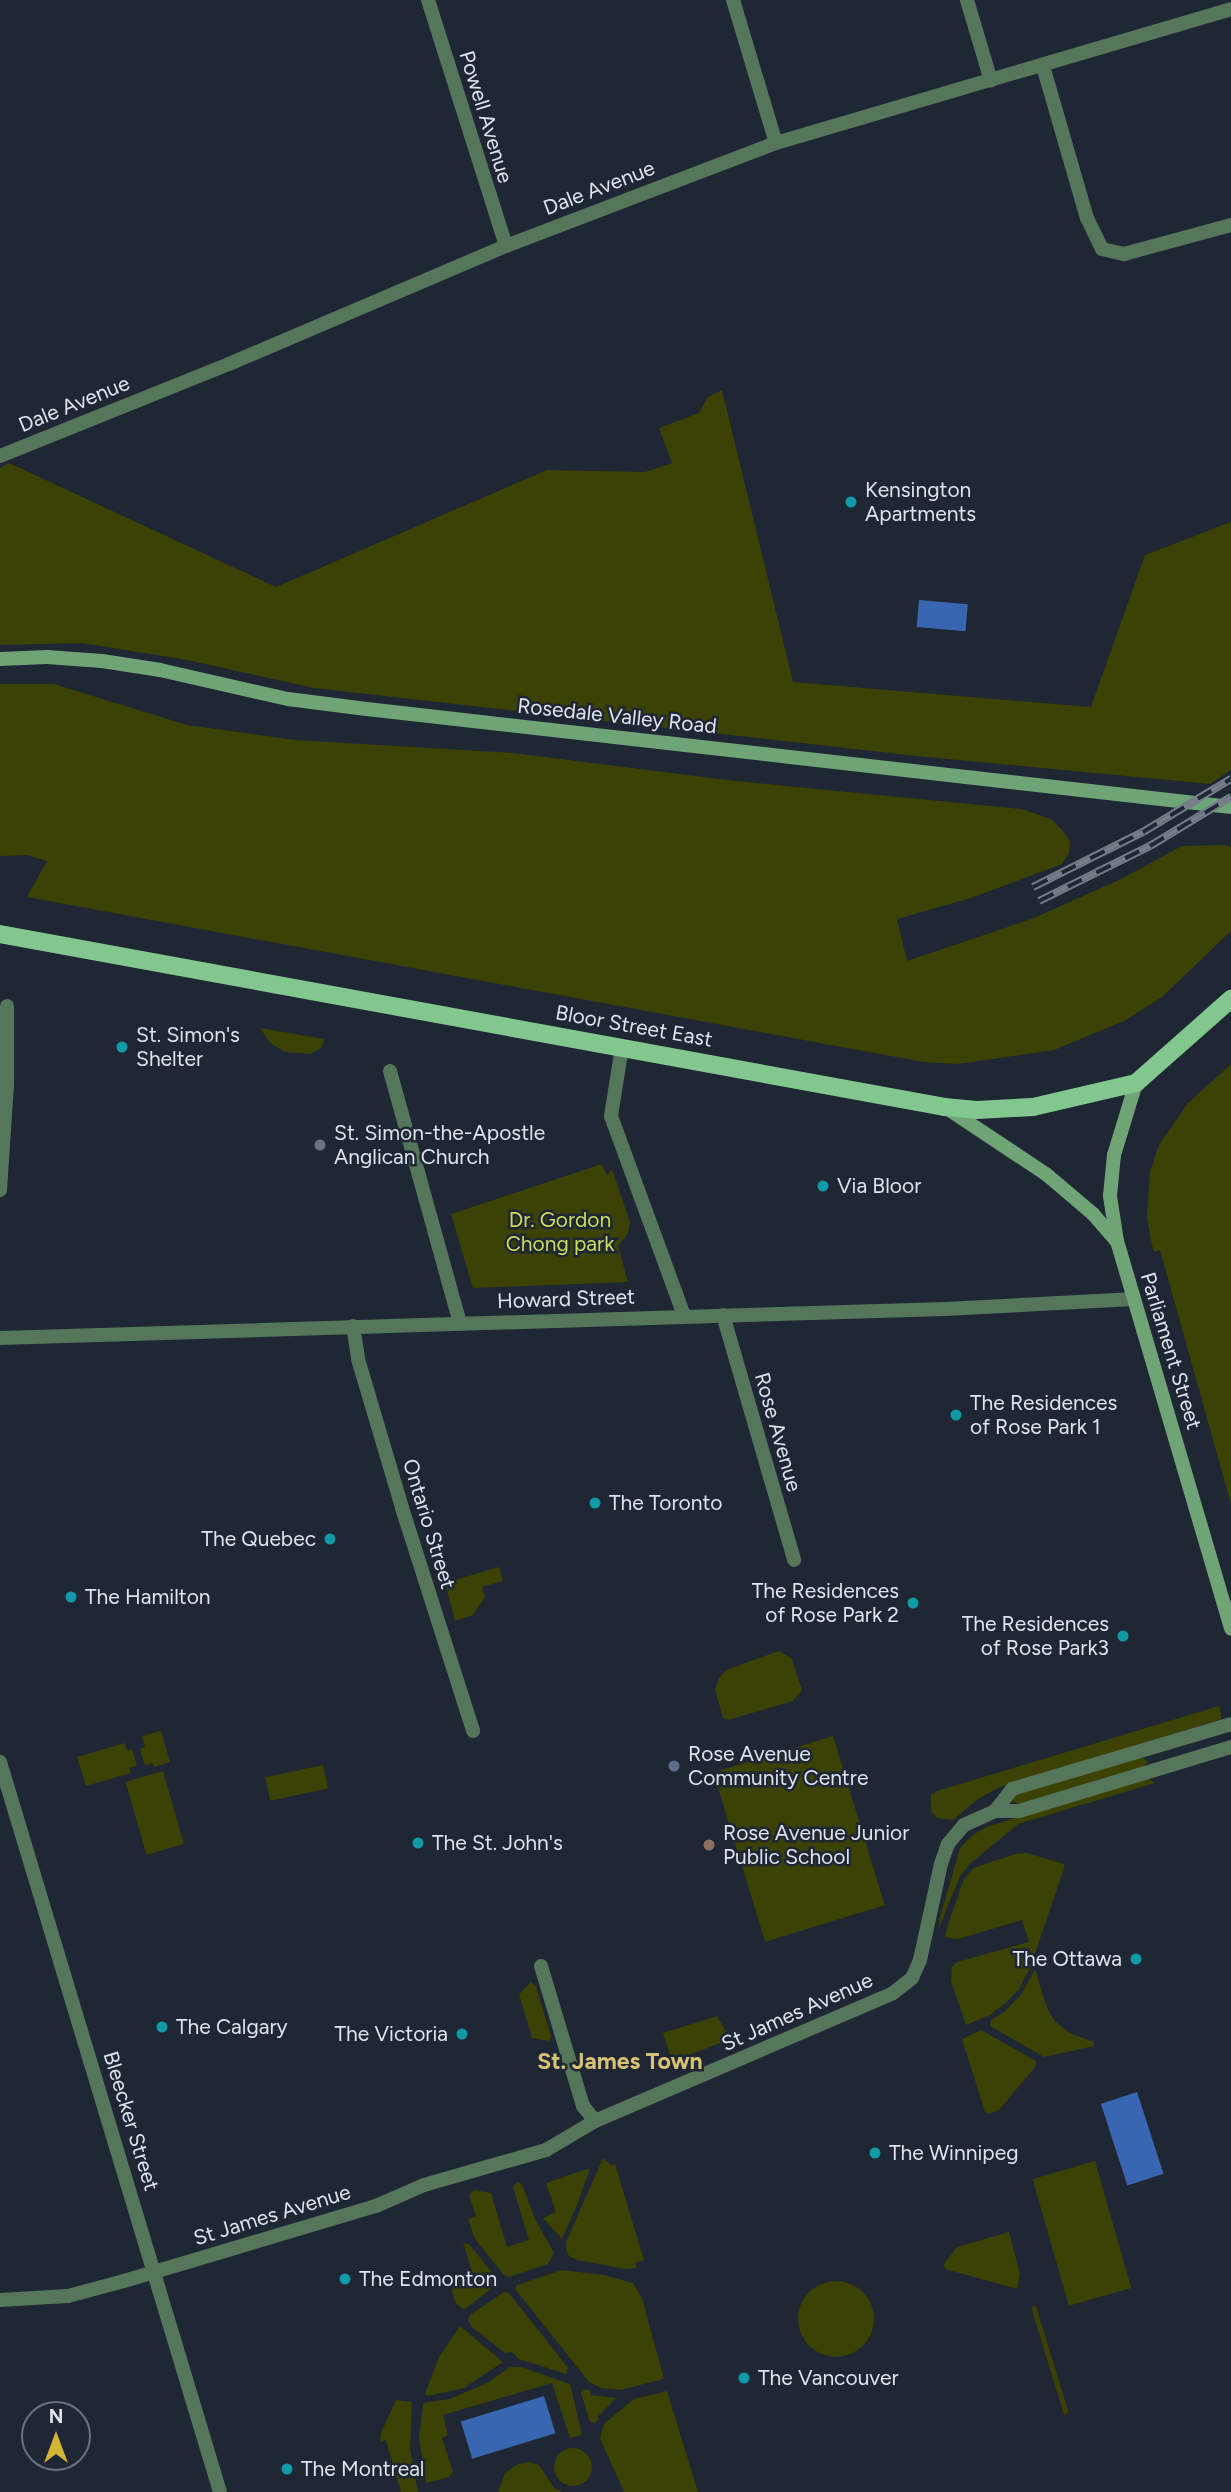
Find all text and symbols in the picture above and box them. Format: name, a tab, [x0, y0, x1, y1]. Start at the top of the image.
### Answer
street label: Powell Avenue	[454, 48, 518, 186]
street label: Dale Avenue	[540, 155, 658, 221]
street label: Dale Avenue	[15, 370, 133, 438]
place label: Kensington Apartments	[865, 477, 976, 527]
marker: Kensington Apartments	[843, 494, 859, 510]
street label: Rosedale Valley Road	[516, 693, 718, 739]
street label: Bloor Street East	[554, 1000, 714, 1052]
place label: St. Simon's Shelter	[136, 1022, 240, 1072]
marker: St. Simon's Shelter	[114, 1039, 130, 1055]
place label: St. Simon-the-Apostle Anglican Church	[334, 1120, 545, 1170]
marker: St. Simon-the-Apostle Anglican Church	[312, 1137, 328, 1153]
place label: Via Bloor	[837, 1173, 921, 1199]
marker: Via Bloor	[815, 1178, 831, 1194]
park label: Dr. Gordon Chong park	[506, 1207, 614, 1257]
street label: Parliament Street	[1135, 1269, 1207, 1433]
street label: Howard Street	[497, 1284, 635, 1314]
street label: Rose Avenue	[749, 1370, 807, 1494]
place label: The Residences of Rose Park 1	[970, 1390, 1117, 1440]
marker: The Residences of Rose Park 1	[948, 1407, 964, 1423]
street label: Ontario Street	[397, 1456, 461, 1592]
place label: The Toronto	[609, 1490, 723, 1516]
marker: The Toronto	[587, 1495, 603, 1511]
place label: The Quebec	[201, 1526, 316, 1552]
marker: The Quebec	[322, 1531, 338, 1547]
place label: The Residences of Rose Park 2	[752, 1578, 899, 1628]
place label: The Hamilton	[85, 1584, 211, 1610]
marker: The Hamilton	[63, 1589, 79, 1605]
marker: The Residences of Rose Park 2	[905, 1595, 921, 1611]
place label: The Residences of Rose Park3	[962, 1611, 1109, 1661]
marker: The Residences of Rose Park3	[1115, 1628, 1131, 1644]
place label: Rose Avenue Community Centre	[688, 1741, 868, 1791]
marker: Rose Avenue Community Centre	[666, 1758, 682, 1774]
place label: Rose Avenue Junior Public School	[723, 1820, 909, 1870]
place label: The St. John's	[432, 1830, 563, 1856]
marker: The St. John's	[410, 1835, 426, 1851]
marker: Rose Avenue Junior Public School	[701, 1837, 717, 1853]
place label: The Ottawa	[1012, 1946, 1122, 1972]
marker: The Ottawa	[1128, 1951, 1144, 1967]
street label: St James Avenue	[717, 1967, 877, 2057]
place label: The Calgary	[176, 2014, 288, 2040]
marker: The Calgary	[154, 2019, 170, 2035]
place label: The Victoria	[335, 2021, 448, 2047]
marker: The Victoria	[454, 2026, 470, 2042]
district label: St. James Town	[537, 2047, 703, 2075]
street label: Bleecker Street	[98, 2048, 164, 2194]
place label: The Winnipeg	[889, 2140, 1019, 2166]
marker: The Winnipeg	[867, 2145, 883, 2161]
street label: St James Avenue	[190, 2179, 354, 2251]
place label: The Edmonton	[359, 2266, 497, 2292]
marker: The Edmonton	[337, 2271, 353, 2287]
place label: The Vancouver	[758, 2365, 899, 2391]
marker: The Vancouver	[736, 2370, 752, 2386]
north arrow	[21, 2401, 91, 2471]
text: N	[49, 2405, 63, 2428]
place label: The Montreal	[301, 2456, 424, 2482]
marker: The Montreal	[279, 2461, 295, 2477]

